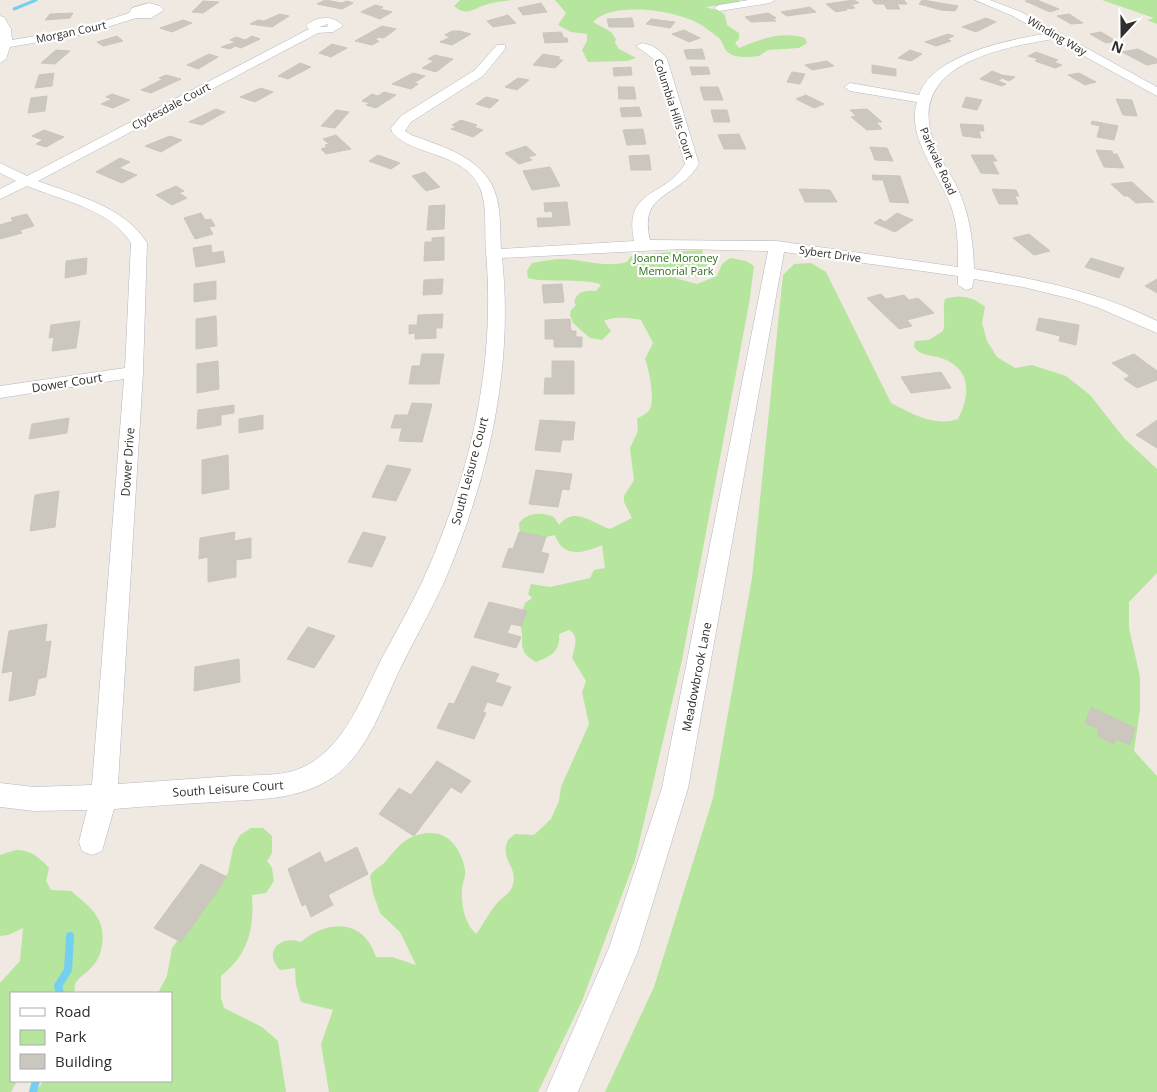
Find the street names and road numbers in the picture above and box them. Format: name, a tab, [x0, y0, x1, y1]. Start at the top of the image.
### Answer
street label: Winding Way	[1025, 12, 1090, 59]
street label: Morgan Court	[34, 17, 107, 46]
street label: Columbia Hills Court	[651, 57, 698, 161]
street label: Clydesdale Court	[129, 79, 213, 133]
street label: Parkvale Road	[917, 125, 960, 197]
street label: Sybert Drive	[798, 242, 862, 265]
street label: Dower Court	[30, 369, 103, 396]
street label: South Leisure Court	[447, 415, 492, 527]
street label: Dower Drive	[117, 427, 138, 497]
street label: Meadowbrook Lane	[678, 620, 716, 733]
street label: South Leisure Court	[172, 776, 284, 801]

